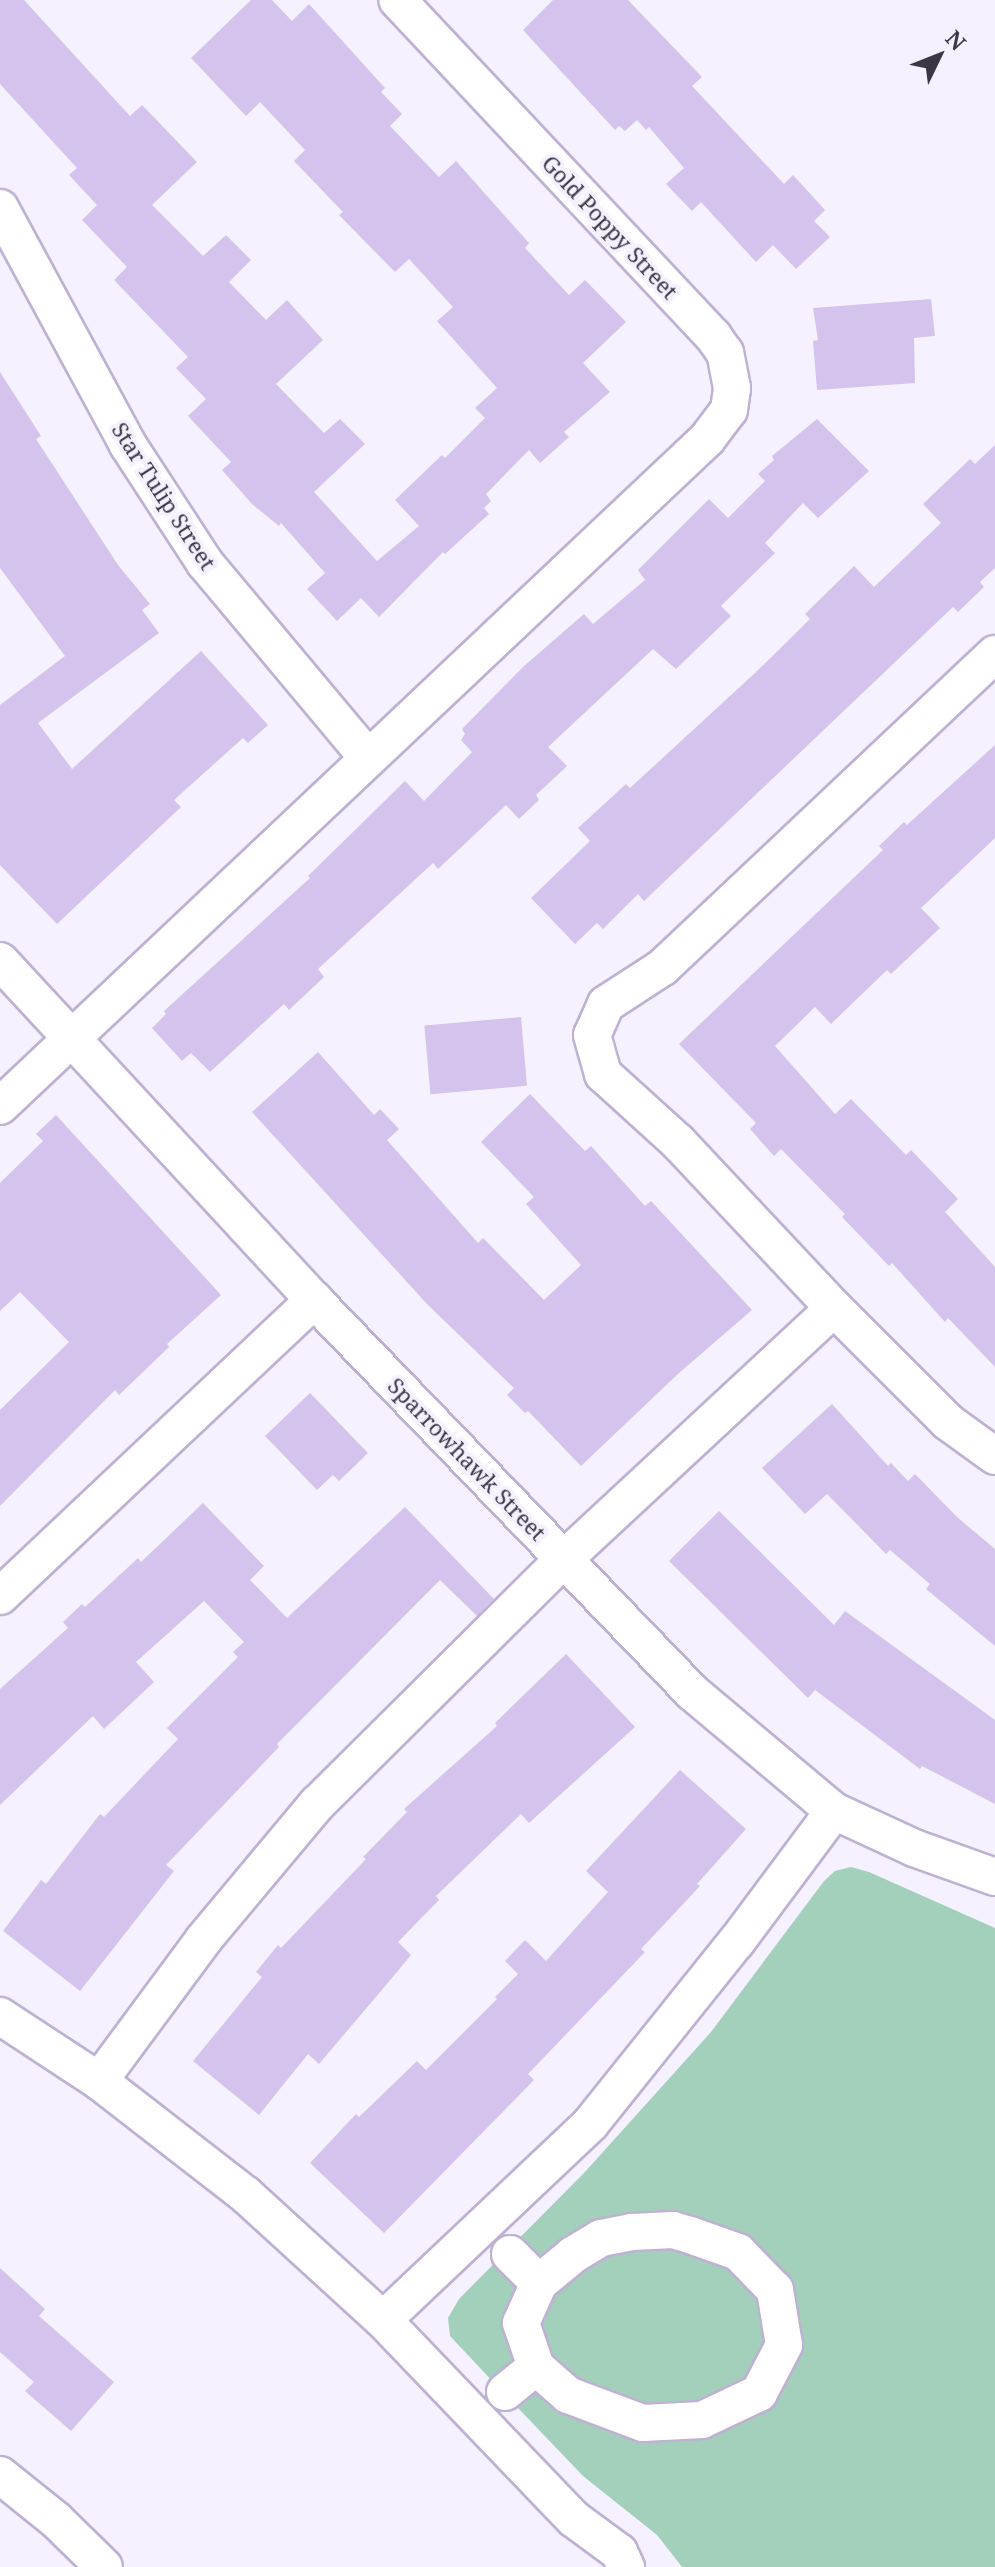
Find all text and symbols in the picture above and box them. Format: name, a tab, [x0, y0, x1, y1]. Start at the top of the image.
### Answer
north arrow	[899, 16, 979, 96]
text: N	[940, 23, 973, 56]
street label: Gold Poppy Street	[537, 150, 683, 304]
street label: Star Tulip Street	[107, 417, 221, 575]
street label: Sparrowhawk Street	[383, 1372, 551, 1546]

